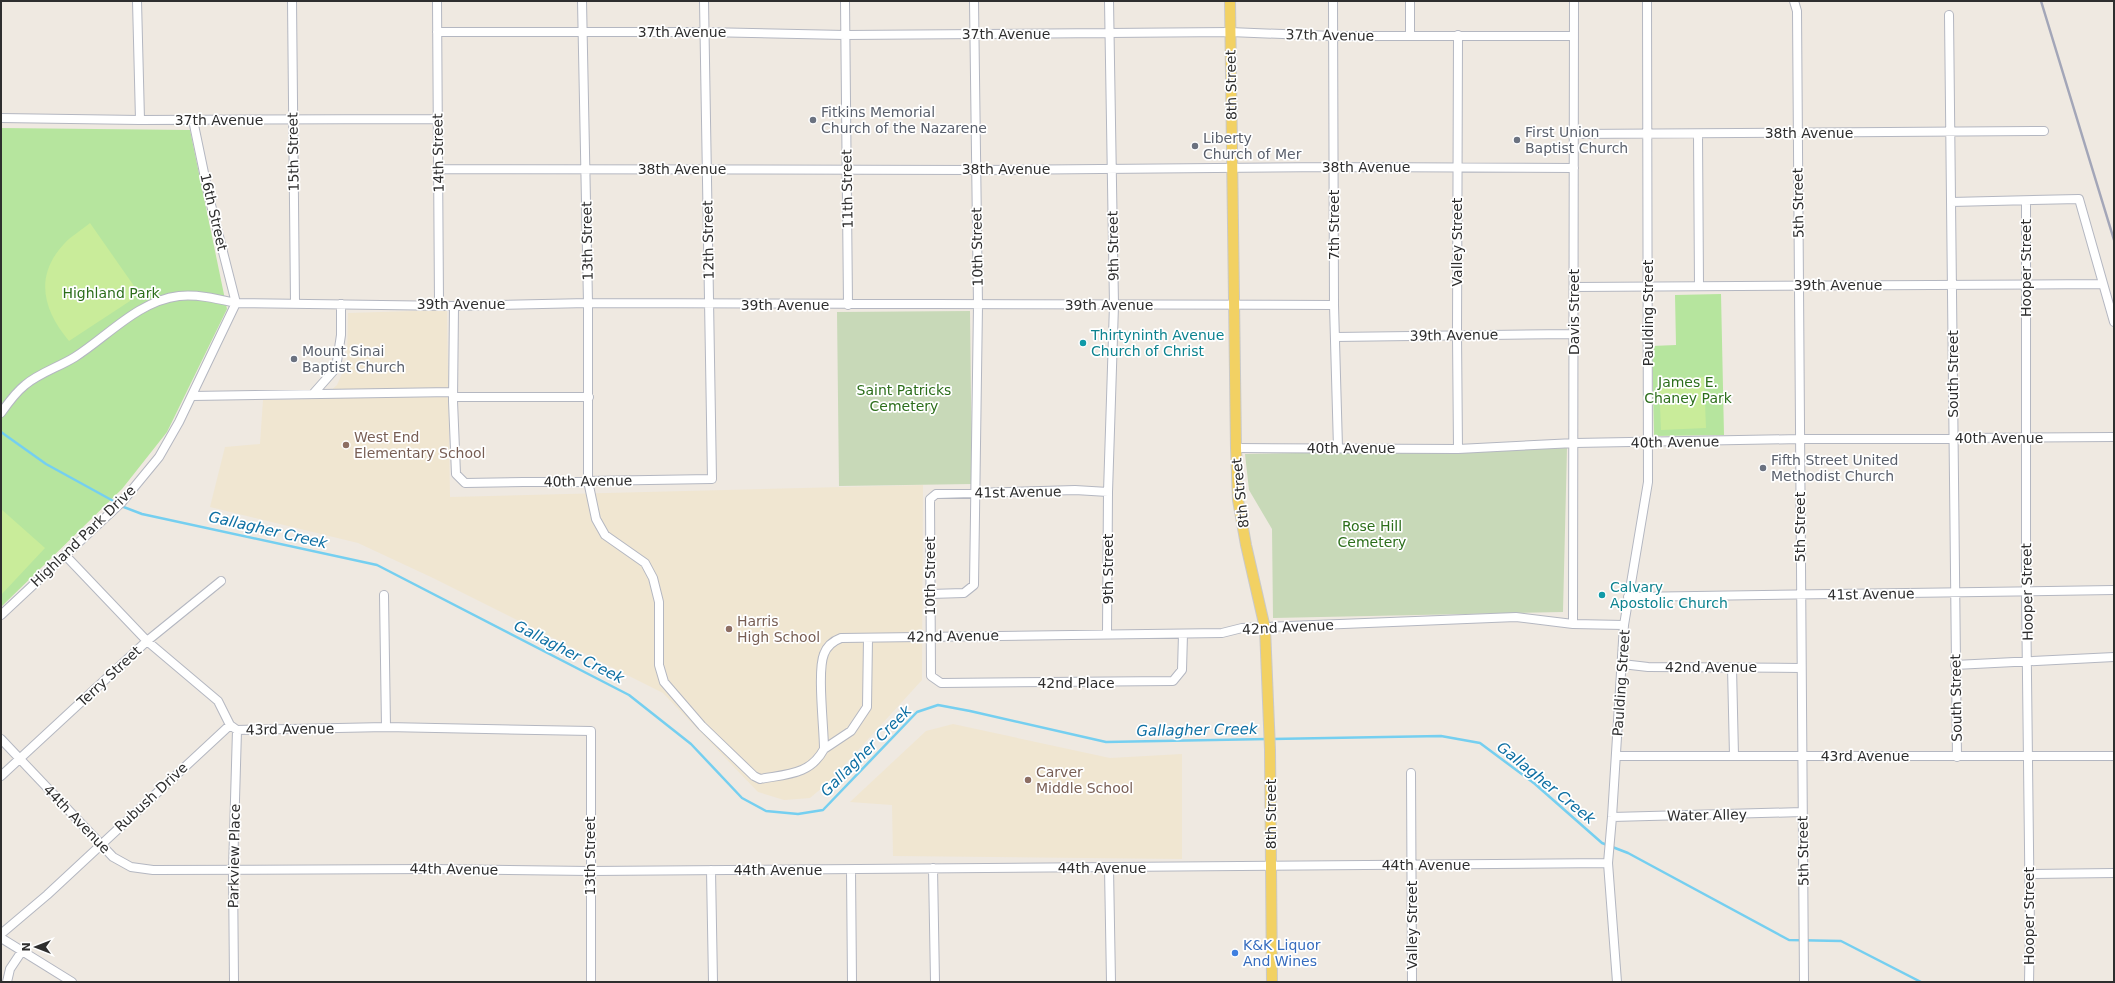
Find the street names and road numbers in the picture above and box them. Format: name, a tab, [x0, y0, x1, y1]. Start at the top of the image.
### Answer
street label: 37th Avenue	[638, 24, 726, 40]
street label: 37th Avenue	[962, 26, 1050, 42]
street label: 37th Avenue	[1286, 26, 1374, 44]
street label: 8th Street	[1222, 49, 1240, 120]
street label: 37th Avenue	[175, 112, 263, 128]
street label: 15th Street	[284, 112, 302, 192]
street label: 14th Street	[429, 113, 447, 193]
street label: 38th Avenue	[1765, 125, 1853, 141]
street label: 11th Street	[838, 149, 856, 229]
street label: 38th Avenue	[1322, 159, 1410, 175]
street label: 38th Avenue	[638, 161, 726, 177]
street label: 38th Avenue	[962, 161, 1050, 177]
street label: 5th Street	[1789, 167, 1807, 238]
street label: 16th Street	[197, 172, 231, 253]
street label: 7th Street	[1326, 189, 1342, 260]
street label: Valley Street	[1449, 197, 1465, 286]
street label: 12th Street	[699, 200, 717, 280]
street label: 13th Street	[578, 201, 596, 281]
street label: 10th Street	[968, 207, 986, 287]
street label: 9th Street	[1104, 210, 1122, 281]
street label: Hooper Street	[2018, 219, 2034, 317]
street label: Paulding Street	[1640, 259, 1656, 366]
street label: Davis Street	[1566, 269, 1582, 355]
street label: 39th Avenue	[1794, 277, 1882, 293]
street label: 39th Avenue	[417, 296, 505, 312]
street label: 39th Avenue	[741, 297, 829, 313]
street label: 39th Avenue	[1065, 297, 1153, 313]
street label: 39th Avenue	[1410, 326, 1498, 344]
street label: South Street	[1945, 330, 1961, 418]
street label: 40th Avenue	[1955, 430, 2043, 446]
street label: 40th Avenue	[1631, 433, 1719, 451]
street label: 40th Avenue	[1307, 440, 1395, 456]
street label: 8th Street	[1228, 457, 1252, 529]
street label: 40th Avenue	[544, 472, 632, 490]
street label: Highland Park Drive	[27, 482, 139, 590]
street label: 41st Avenue	[974, 483, 1062, 501]
street label: 5th Street	[1792, 491, 1808, 562]
street label: 9th Street	[1100, 533, 1116, 604]
street label: 10th Street	[922, 536, 938, 616]
street label: Hooper Street	[2018, 542, 2036, 641]
street label: 41st Avenue	[1827, 585, 1915, 603]
street label: 42nd Avenue	[1242, 617, 1334, 637]
street label: 42nd Avenue	[907, 627, 999, 645]
street label: Paulding Street	[1609, 629, 1633, 737]
street label: Terry Street	[73, 642, 145, 710]
street label: South Street	[1947, 654, 1965, 742]
street label: 42nd Avenue	[1665, 659, 1757, 675]
street label: 42nd Place	[1037, 675, 1115, 691]
street label: 43rd Avenue	[246, 720, 334, 738]
street label: 43rd Avenue	[1821, 748, 1909, 764]
street label: Rubush Drive	[111, 759, 191, 835]
street label: 8th Street	[1263, 778, 1279, 849]
street label: 44th Avenue	[40, 782, 114, 856]
street label: Parkview Place	[225, 804, 243, 908]
street label: Water Alley	[1667, 806, 1747, 824]
street label: 5th Street	[1794, 815, 1812, 886]
street label: 13th Street	[582, 816, 598, 896]
street label: 44th Avenue	[1382, 857, 1470, 873]
street label: 44th Avenue	[410, 860, 498, 878]
street label: 44th Avenue	[1058, 860, 1146, 876]
street label: 44th Avenue	[734, 862, 822, 878]
street label: Hooper Street	[2021, 867, 2037, 965]
street label: Valley Street	[1404, 880, 1420, 969]

